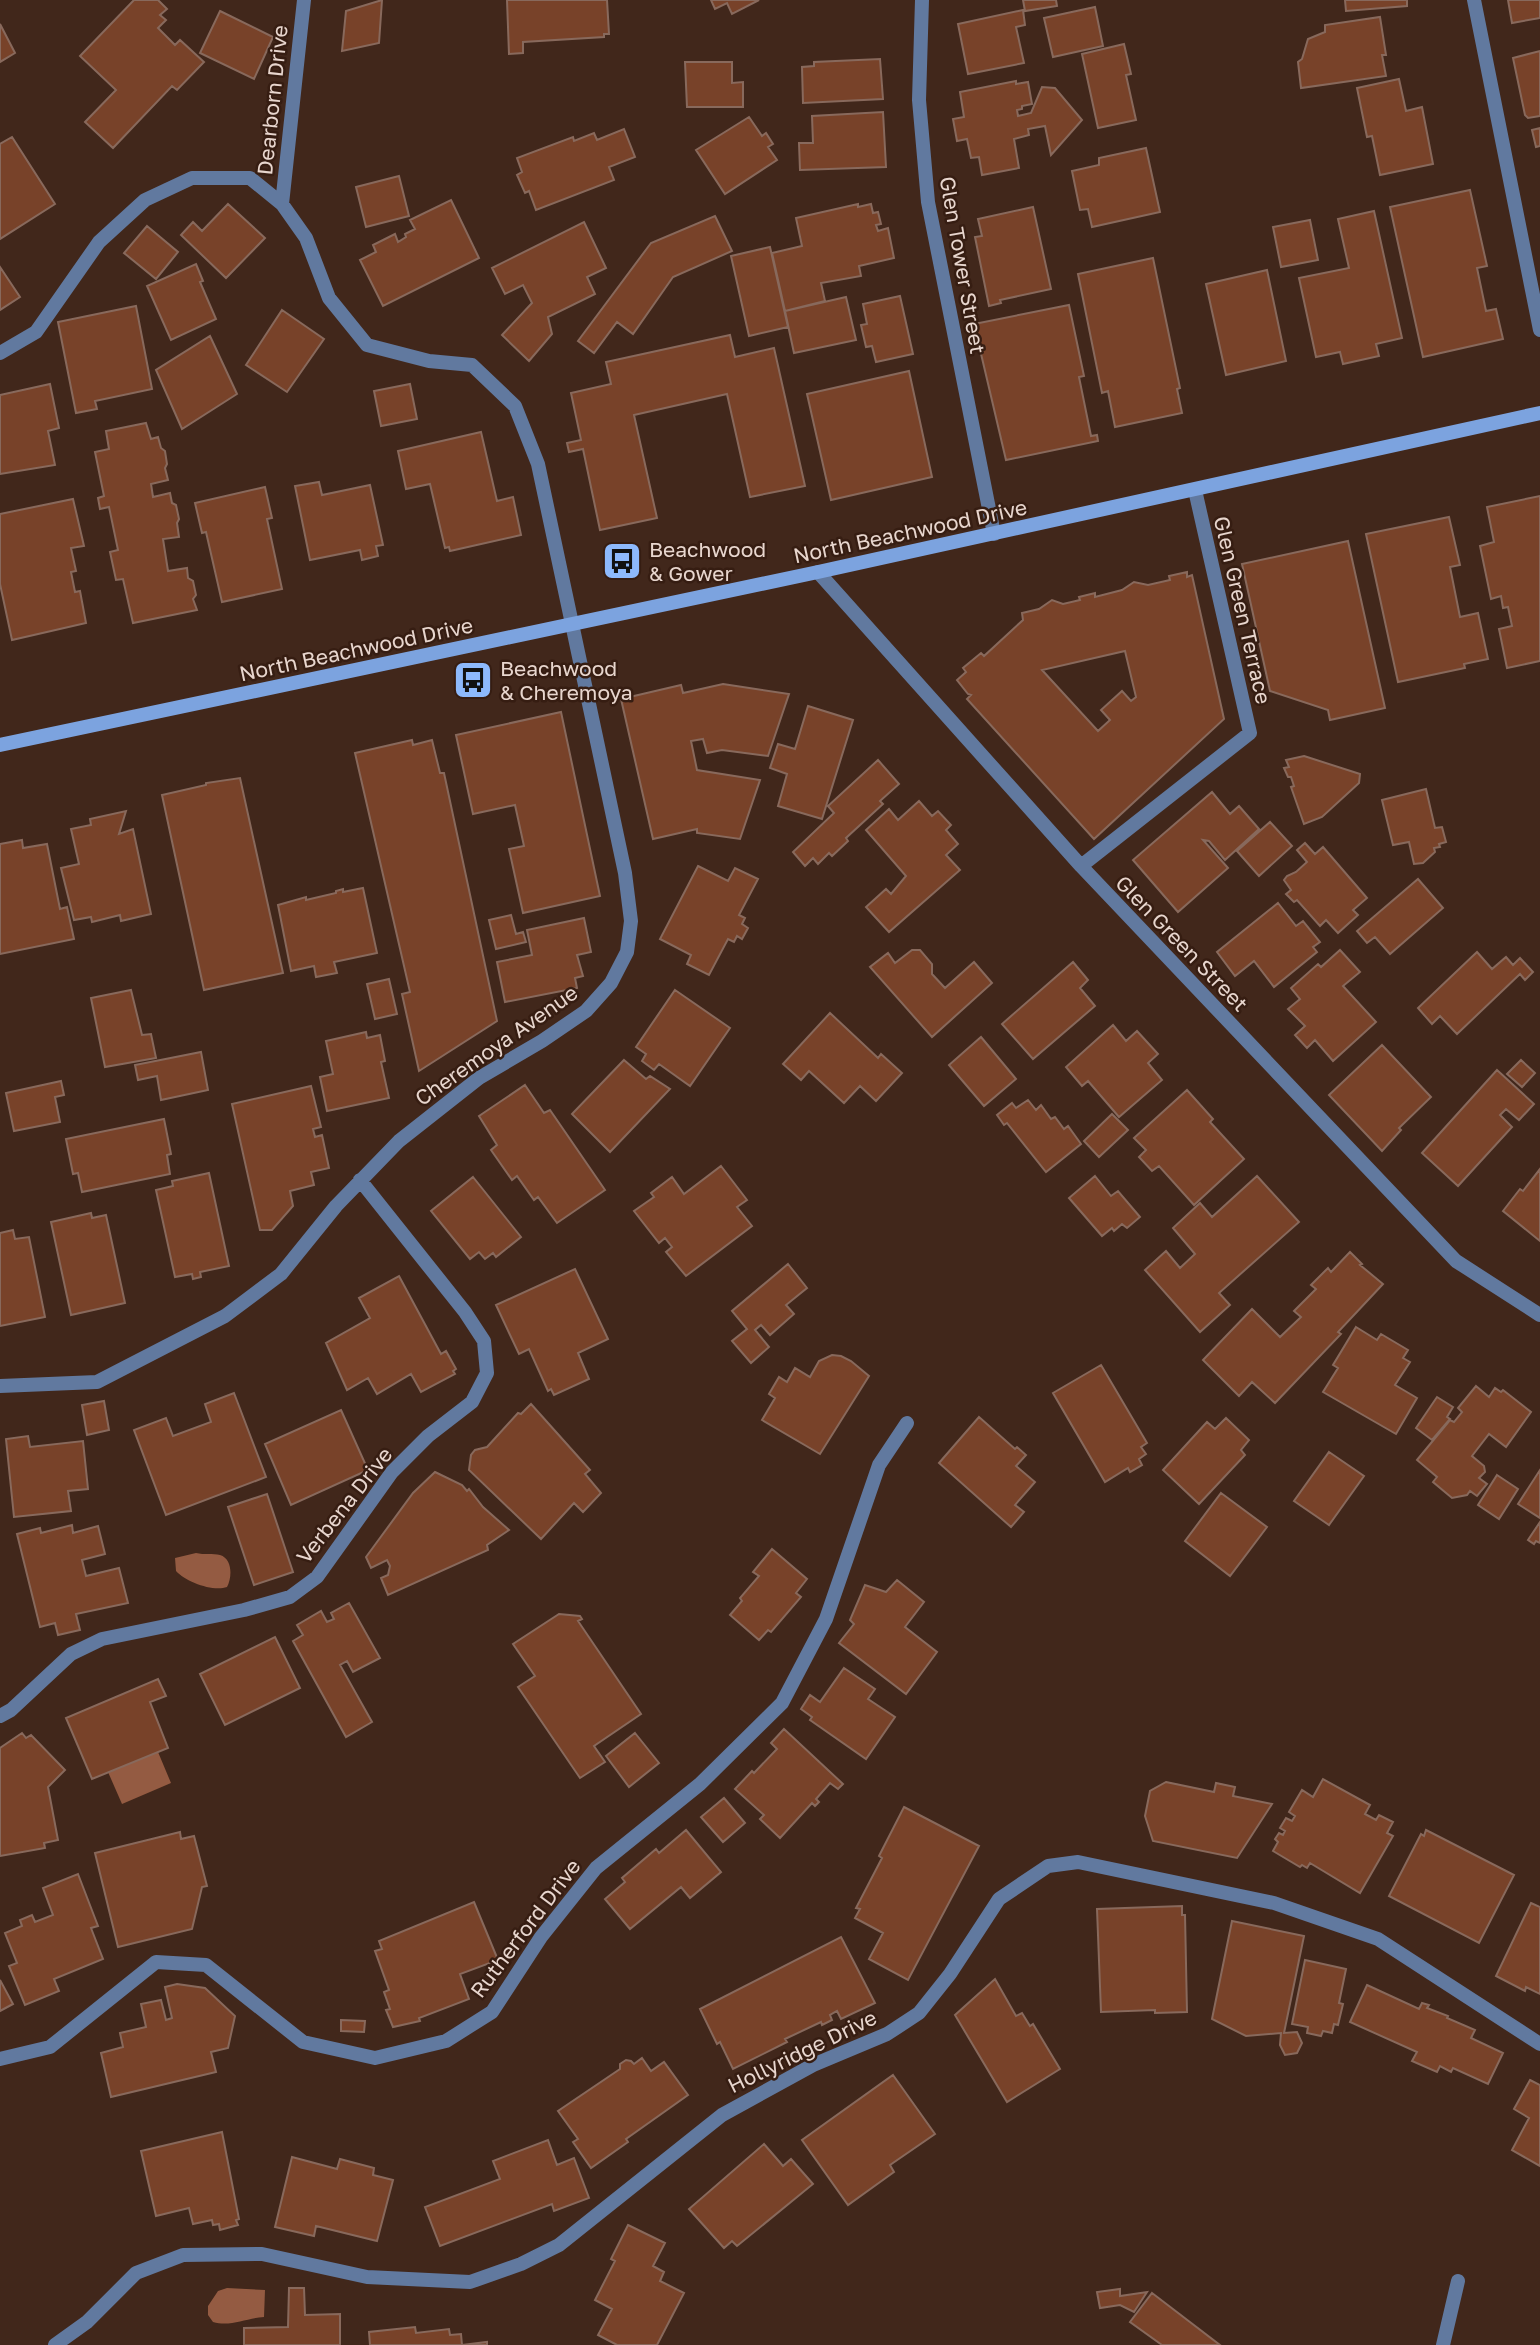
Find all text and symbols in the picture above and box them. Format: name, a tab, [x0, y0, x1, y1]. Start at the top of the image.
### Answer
street label: Dearborn Drive	[251, 24, 293, 176]
street label: Glen Tower Street	[935, 174, 991, 356]
street label: North Beachwood Drive	[791, 494, 1029, 568]
street label: Glen Green Terrace	[1209, 514, 1277, 706]
place label: Beachwood & Gower	[649, 536, 766, 586]
bus stop icon: Beachwood & Gower	[601, 540, 643, 582]
street label: North Beachwood Drive	[237, 612, 475, 686]
place label: Beachwood & Cheremoya	[500, 655, 633, 705]
bus stop icon: Beachwood & Cheremoya	[452, 659, 494, 701]
street label: Glen Green Street	[1110, 870, 1254, 1016]
street label: Cheremoya Avenue	[410, 979, 582, 1111]
street label: Verbena Drive	[291, 1442, 397, 1568]
street label: Rutherford Drive	[464, 1854, 586, 2002]
street label: Hollyridge Drive	[723, 2004, 881, 2098]

